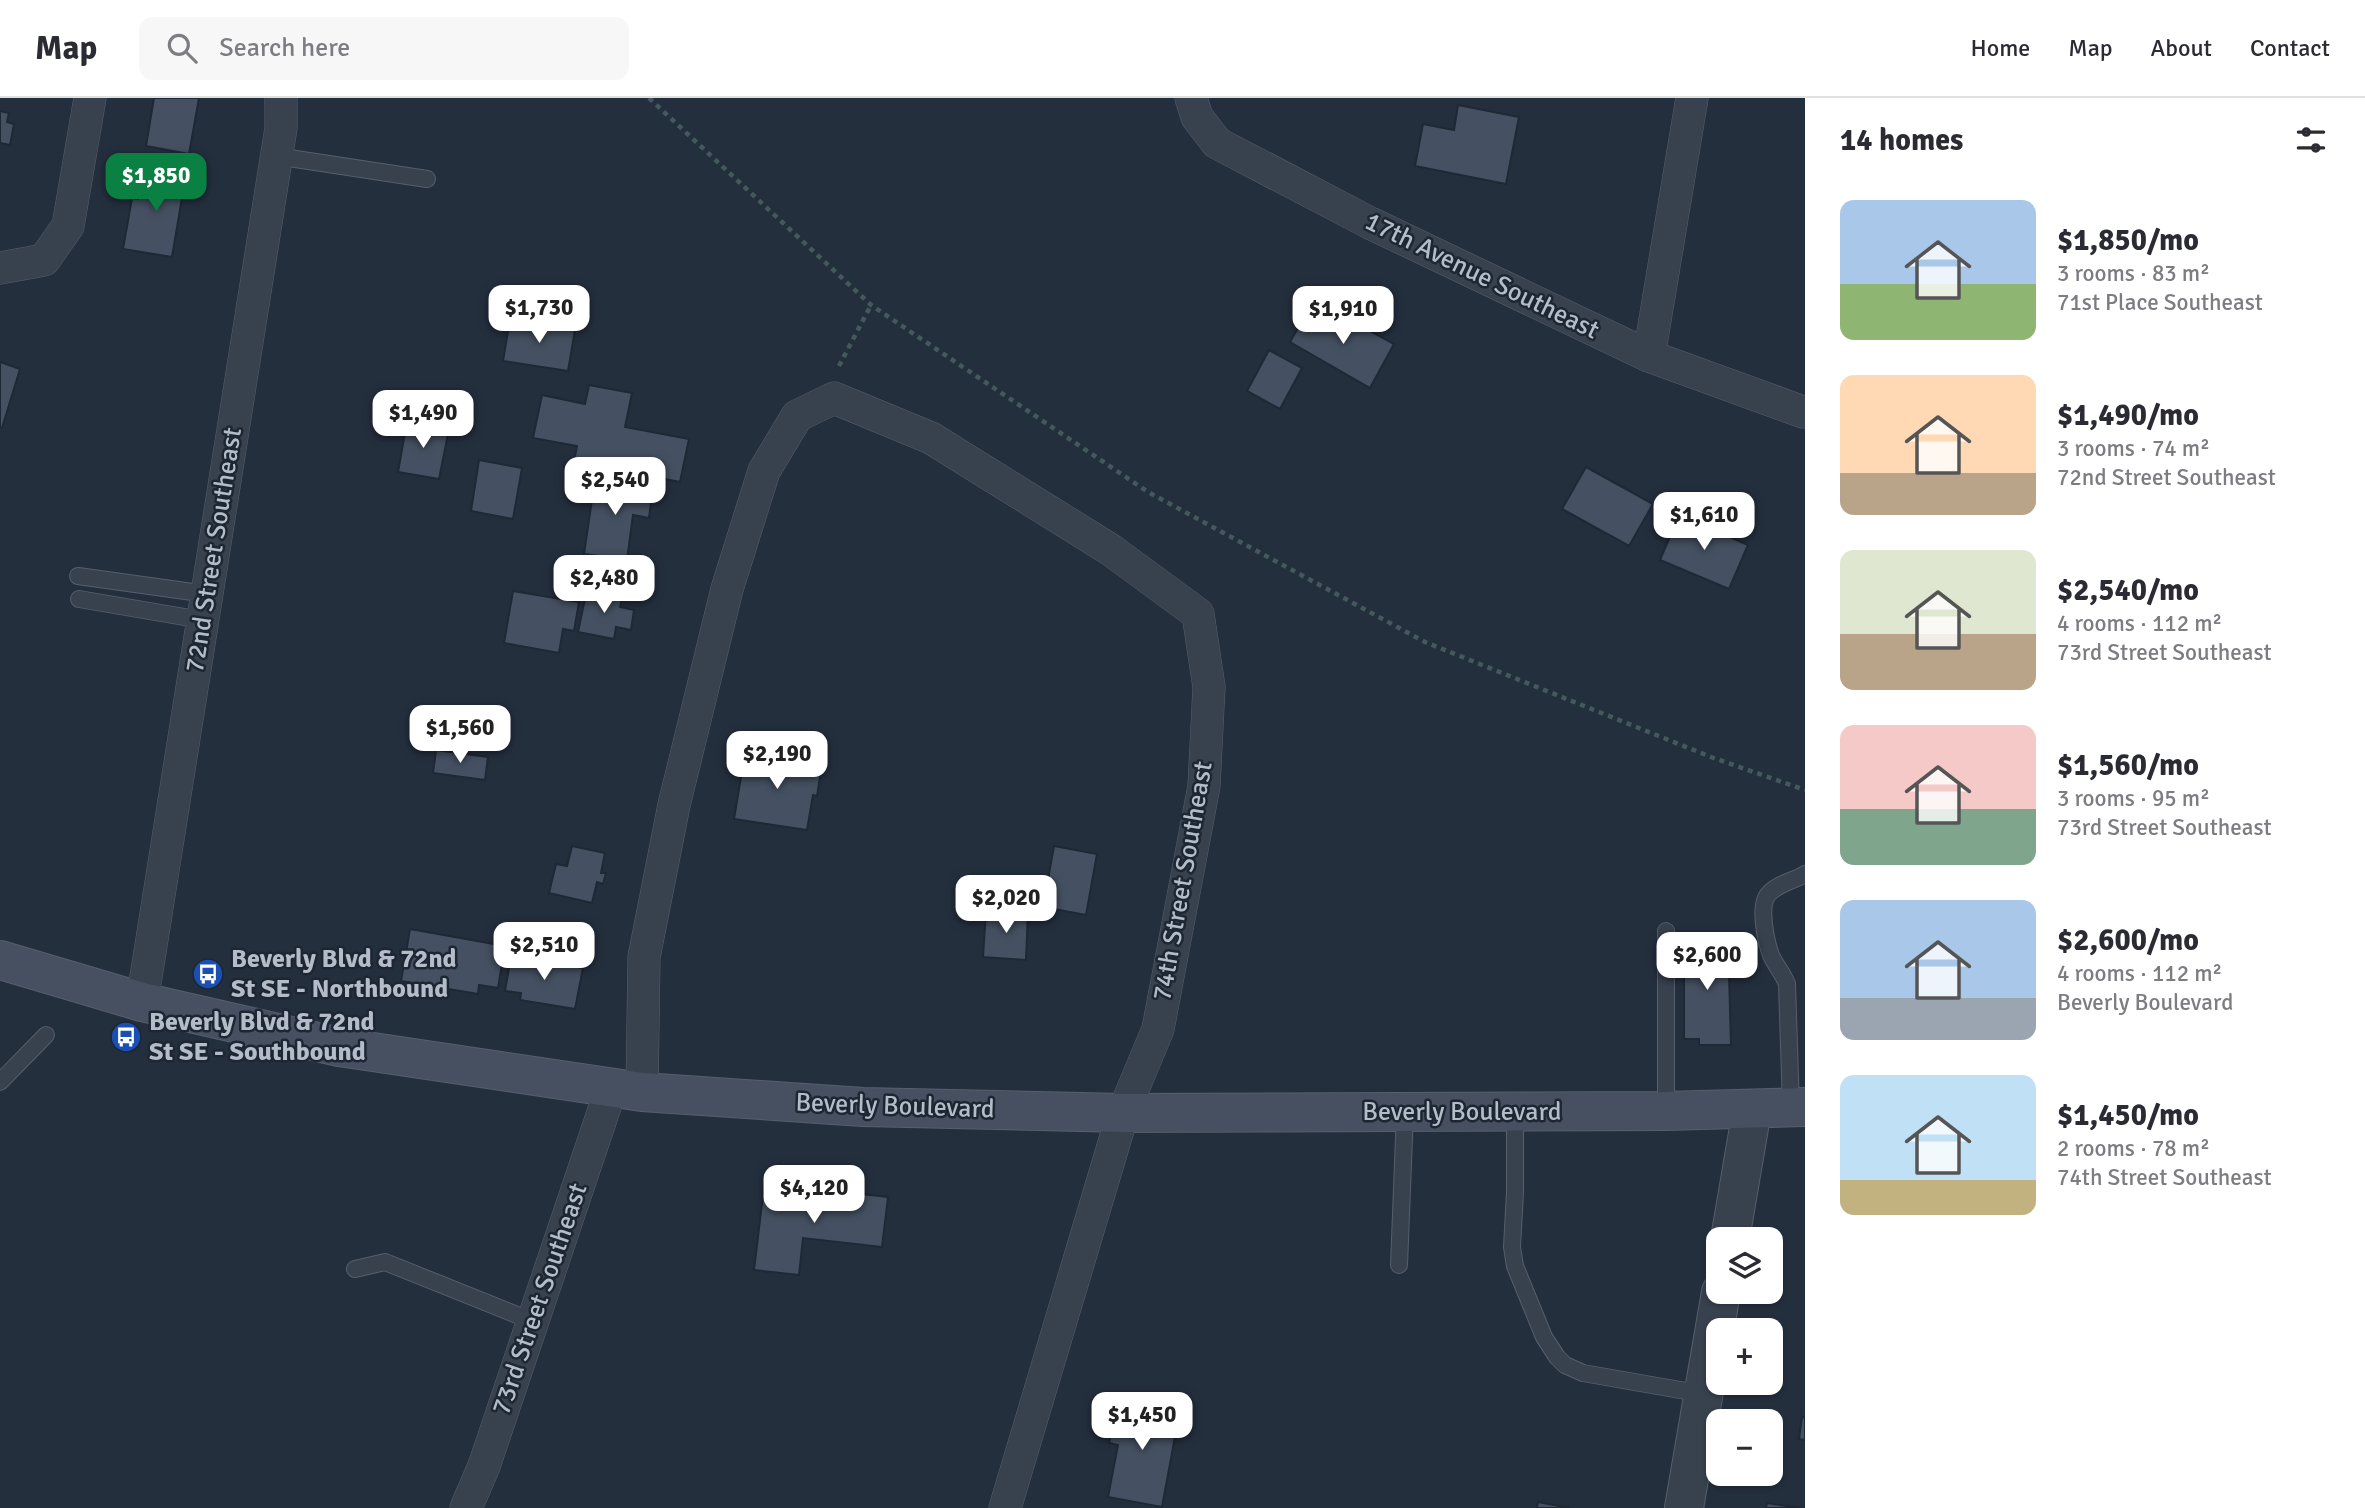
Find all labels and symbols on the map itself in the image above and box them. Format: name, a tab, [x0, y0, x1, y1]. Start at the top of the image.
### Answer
pin: $1,850	[99, 153, 213, 213]
street label: 17th Avenue Southeast	[1360, 205, 1604, 347]
pin: $1,730	[482, 286, 596, 345]
pin: $1,910	[1286, 286, 1400, 346]
pin: $1,490	[366, 390, 480, 450]
street label: 72nd Street Southeast	[179, 425, 249, 675]
pin: $2,540	[558, 458, 672, 517]
pin: $1,610	[1647, 492, 1761, 552]
pin: $2,480	[547, 556, 661, 615]
pin: $1,560	[403, 706, 517, 765]
pin: $2,190	[720, 732, 834, 791]
street label: 74th Street Southeast	[1146, 759, 1220, 1003]
pin: $2,020	[949, 876, 1063, 935]
pin: $2,510	[487, 922, 601, 982]
pin: $2,600	[1650, 932, 1764, 992]
place label: Beverly Blvd & 72nd St SE - Northbound	[231, 943, 457, 1005]
bus stop icon: Beverly Blvd & 72nd St SE - Northbound	[191, 957, 225, 991]
place label: Beverly Blvd & 72nd St SE - Southbound	[149, 1006, 375, 1068]
bus stop icon: Beverly Blvd & 72nd St SE - Southbound	[109, 1020, 143, 1054]
street label: Beverly Boulevard	[795, 1087, 995, 1125]
street label: Beverly Boulevard	[1362, 1096, 1562, 1128]
pin: $4,120	[757, 1166, 871, 1225]
street label: 73rd Street Southeast	[485, 1179, 595, 1419]
pin: $1,450	[1085, 1392, 1199, 1452]

